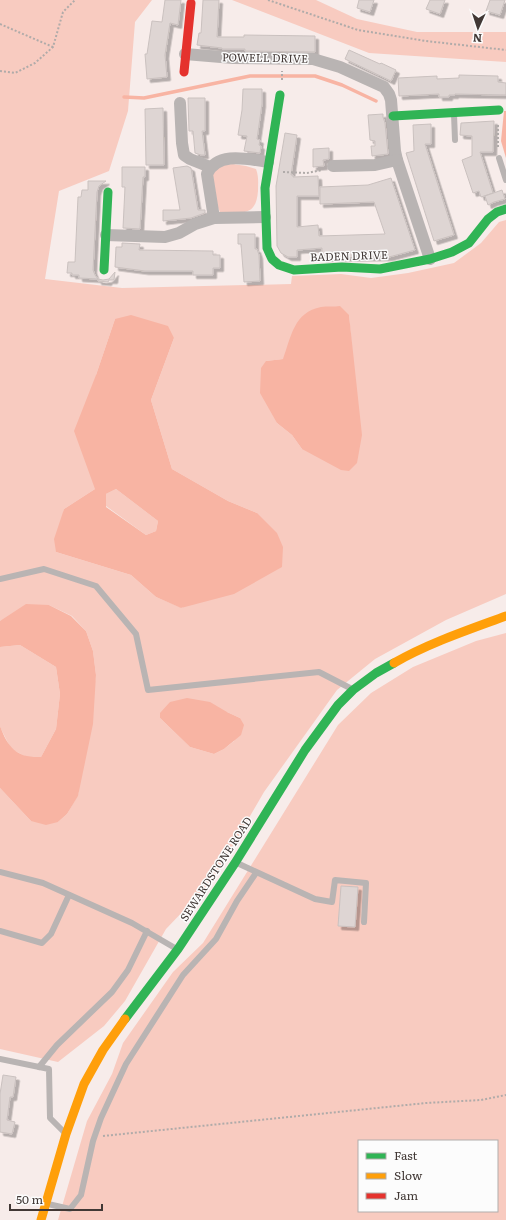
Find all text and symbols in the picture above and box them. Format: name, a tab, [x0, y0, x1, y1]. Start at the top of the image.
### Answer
north arrow	[458, 8, 498, 48]
text: N	[472, 31, 482, 47]
street label: POWELL DRIVE	[222, 48, 308, 66]
street label: BADEN DRIVE	[310, 246, 388, 264]
street label: SEWARDSTONE ROAD	[175, 813, 255, 924]
legend	[358, 1140, 498, 1212]
text: Fast	[394, 1146, 418, 1164]
text: Slow	[394, 1166, 423, 1184]
scale bar	[10, 1186, 102, 1212]
text: Jam	[394, 1186, 419, 1204]
text: 50 m	[16, 1190, 43, 1208]

